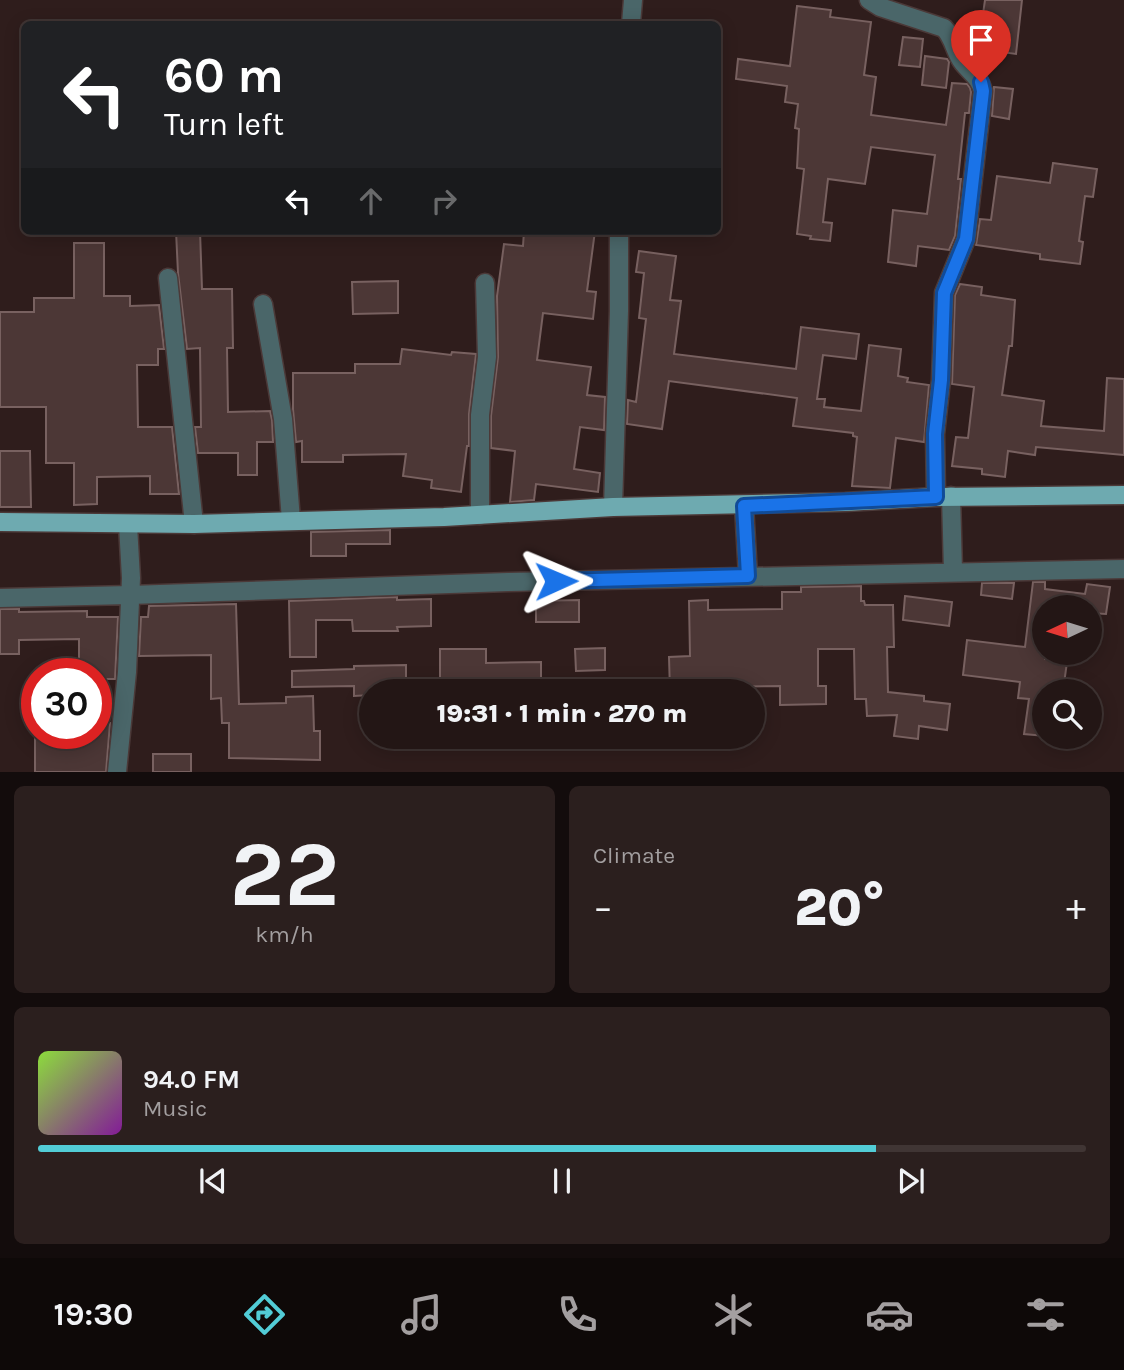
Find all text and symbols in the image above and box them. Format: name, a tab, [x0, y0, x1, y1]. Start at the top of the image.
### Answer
pin	[951, 10, 1011, 82]
icon: arrive	[962, 21, 1000, 59]
text: 60 m	[164, 47, 284, 104]
icon: left	[49, 49, 140, 140]
text: Turn left	[164, 106, 284, 143]
icon: left	[279, 182, 317, 220]
icon: ahead	[352, 182, 390, 220]
icon: right	[425, 182, 463, 220]
position arrow	[519, 544, 593, 618]
north arrow	[1032, 595, 1102, 665]
map controls	[1032, 595, 1102, 749]
speed limit sign: 30	[21, 658, 112, 749]
button: search	[1032, 679, 1102, 749]
text: 19:31 · 1 min · 270 m	[437, 698, 687, 729]
text: 22	[229, 822, 340, 928]
text: Climate	[593, 842, 675, 869]
text: 20°	[794, 877, 885, 938]
text: −	[593, 885, 613, 930]
text: +	[1066, 885, 1086, 930]
text: km/h	[255, 921, 314, 948]
text: 94.0 FM	[143, 1064, 240, 1095]
text: Music	[143, 1095, 207, 1122]
icon: previous	[194, 1162, 232, 1200]
icon: pause	[543, 1162, 581, 1200]
icon: next	[892, 1162, 930, 1200]
icon: directions	[240, 1290, 289, 1339]
icon: music	[397, 1290, 446, 1339]
icon: phone	[553, 1290, 602, 1339]
icon: climate	[709, 1290, 758, 1339]
icon: car	[865, 1290, 914, 1339]
icon: filters	[1021, 1290, 1070, 1339]
text: 19:30	[54, 1296, 133, 1333]

